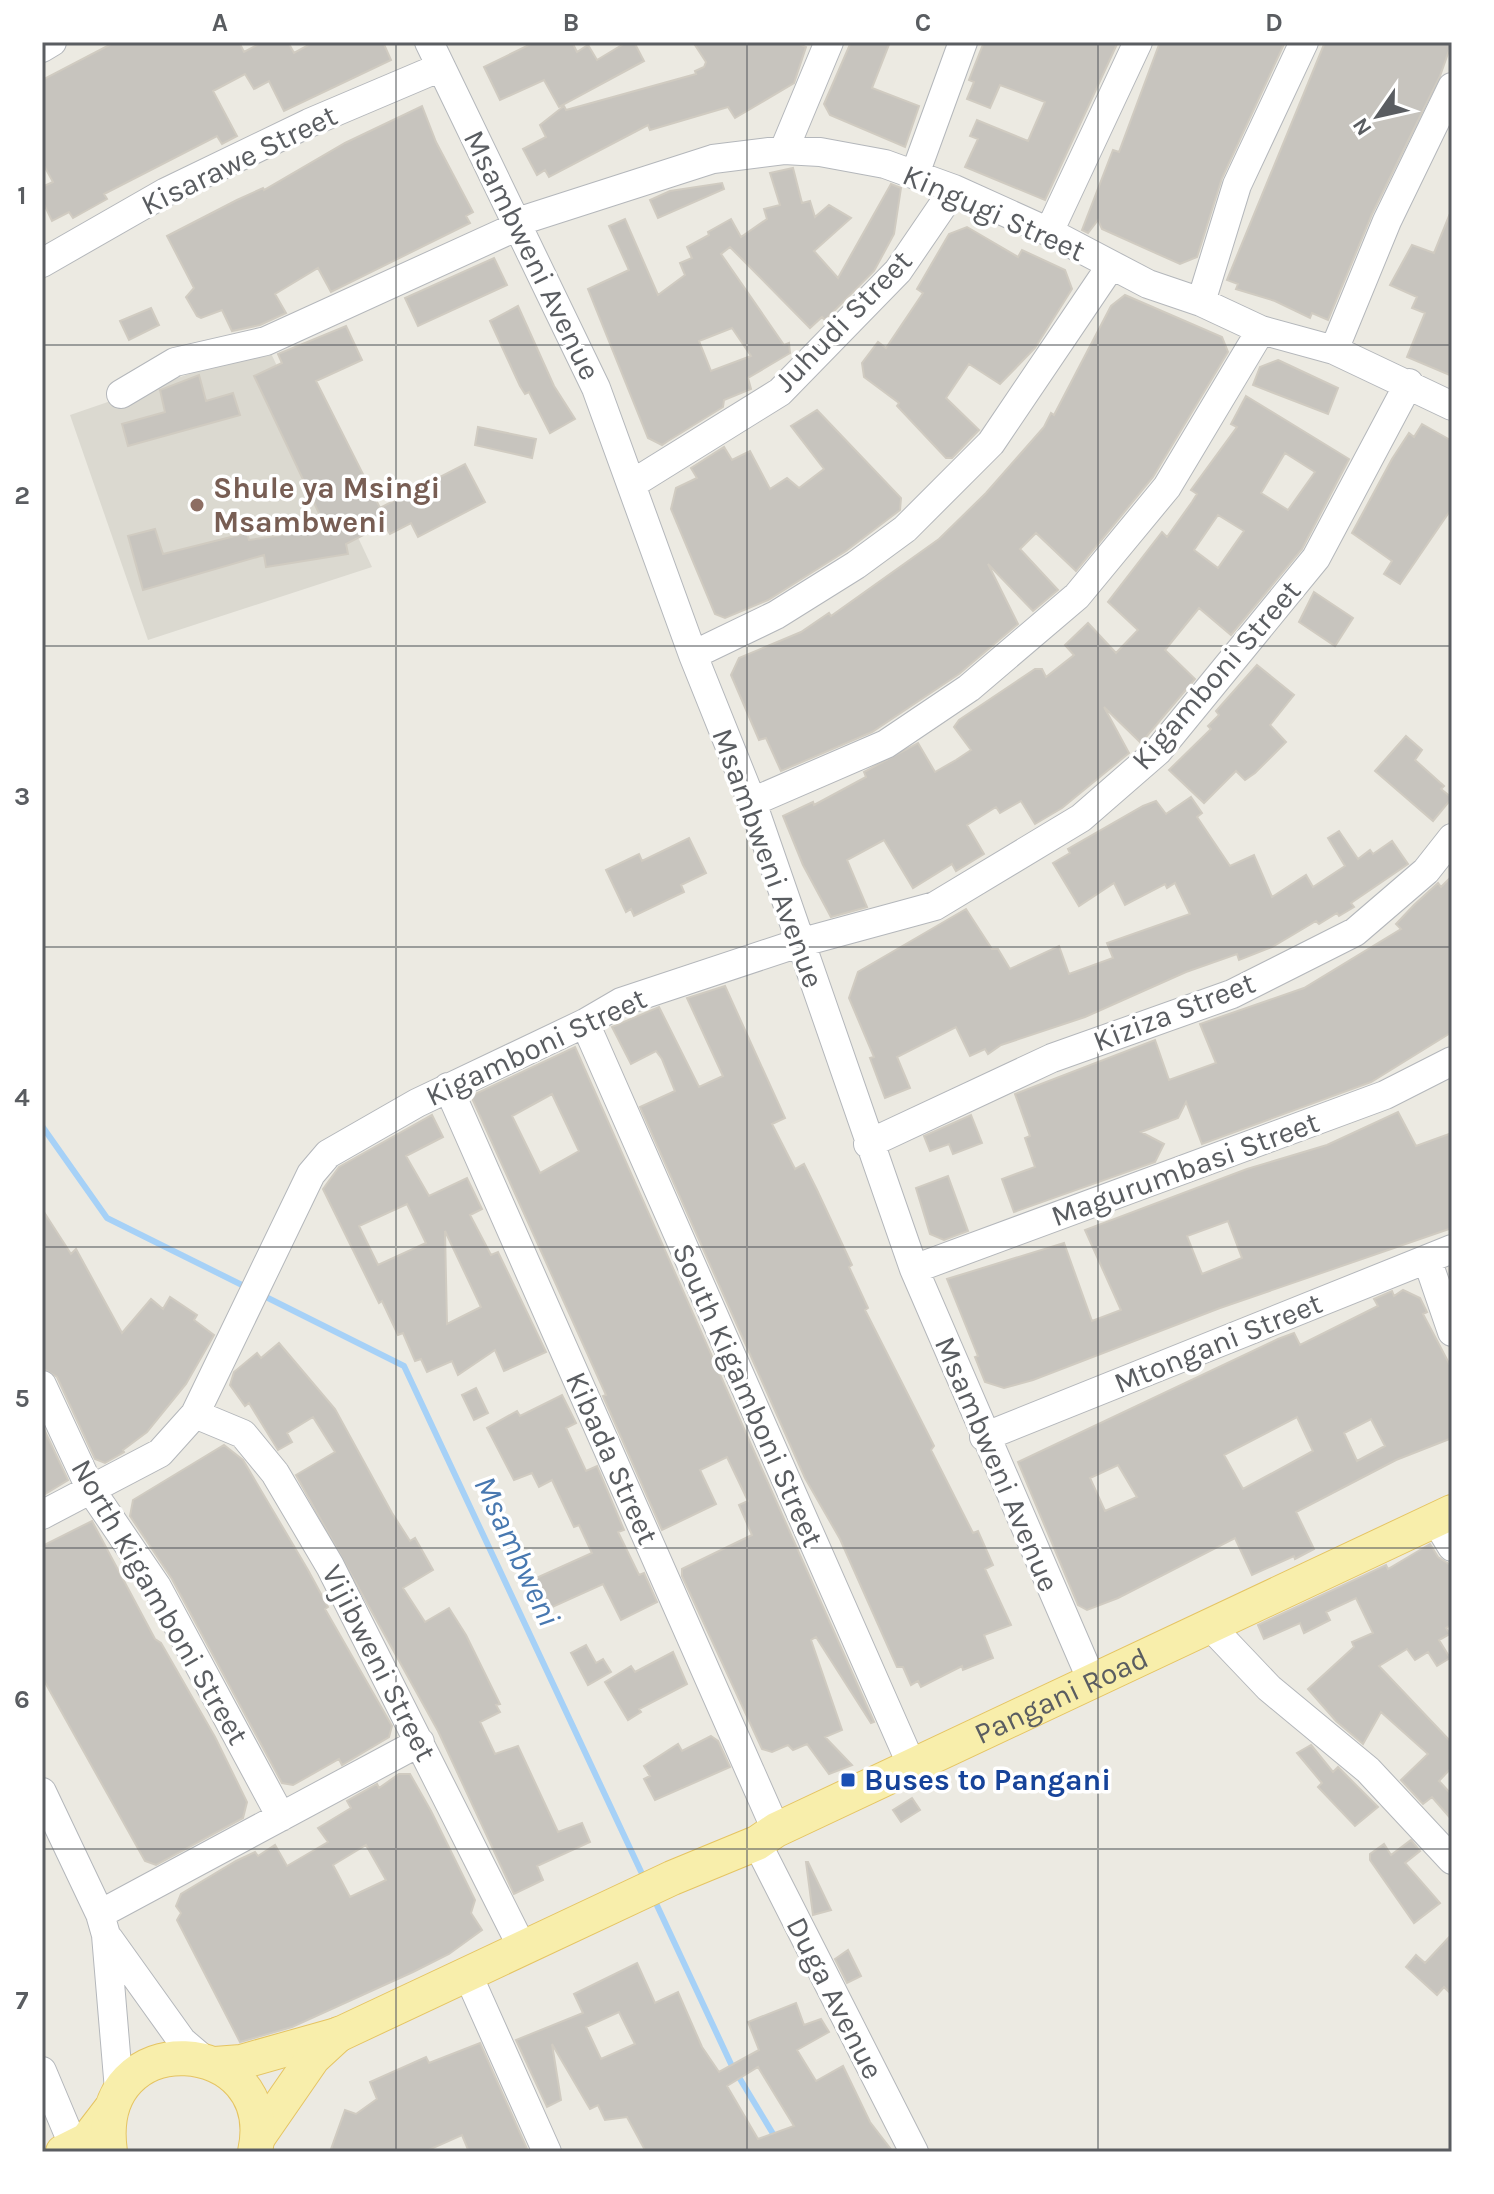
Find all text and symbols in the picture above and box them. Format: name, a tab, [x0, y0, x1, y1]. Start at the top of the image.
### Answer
text: A	[212, 7, 228, 38]
text: B	[563, 7, 579, 38]
text: C	[915, 7, 931, 38]
text: D	[1265, 7, 1283, 38]
north arrow	[1338, 76, 1418, 156]
street label: Kisarawe Street	[135, 97, 343, 223]
text: N	[1347, 113, 1377, 140]
street label: Msambweni Avenue	[456, 124, 608, 386]
street label: Kingugi Street	[897, 157, 1091, 269]
text: 1	[17, 180, 27, 211]
street label: Juhudi Street	[767, 243, 919, 399]
place label: Shule ya Msingi Msambweni	[213, 470, 440, 540]
text: 2	[14, 480, 30, 511]
marker: Shule ya Msingi Msambweni	[188, 496, 206, 514]
street label: Kigamboni Street	[1124, 573, 1308, 777]
street label: Msambweni Avenue	[704, 723, 832, 993]
text: 3	[14, 781, 30, 812]
street label: Kiziza Street	[1088, 965, 1260, 1059]
street label: Kigamboni Street	[420, 980, 652, 1114]
text: 4	[14, 1082, 30, 1113]
street label: Magurumbasi Street	[1046, 1104, 1324, 1234]
street label: South Kigamboni Street	[665, 1238, 831, 1552]
street label: Mtongani Street	[1109, 1285, 1327, 1401]
street label: Msambweni Avenue	[927, 1331, 1067, 1597]
street label: Kibada Street	[558, 1366, 666, 1550]
text: 5	[14, 1383, 30, 1414]
street label: North Kigamboni Street	[63, 1453, 257, 1751]
water label: Msambweni	[466, 1470, 568, 1632]
street label: Vijibweni Street	[314, 1559, 444, 1767]
street label: Pangani Road	[969, 1640, 1154, 1752]
text: 6	[14, 1684, 30, 1715]
place label: Buses to Pangani	[864, 1762, 1111, 1798]
marker: Buses to Pangani	[839, 1771, 857, 1789]
street label: Duga Avenue	[779, 1911, 891, 2085]
text: 7	[16, 1985, 29, 2016]

